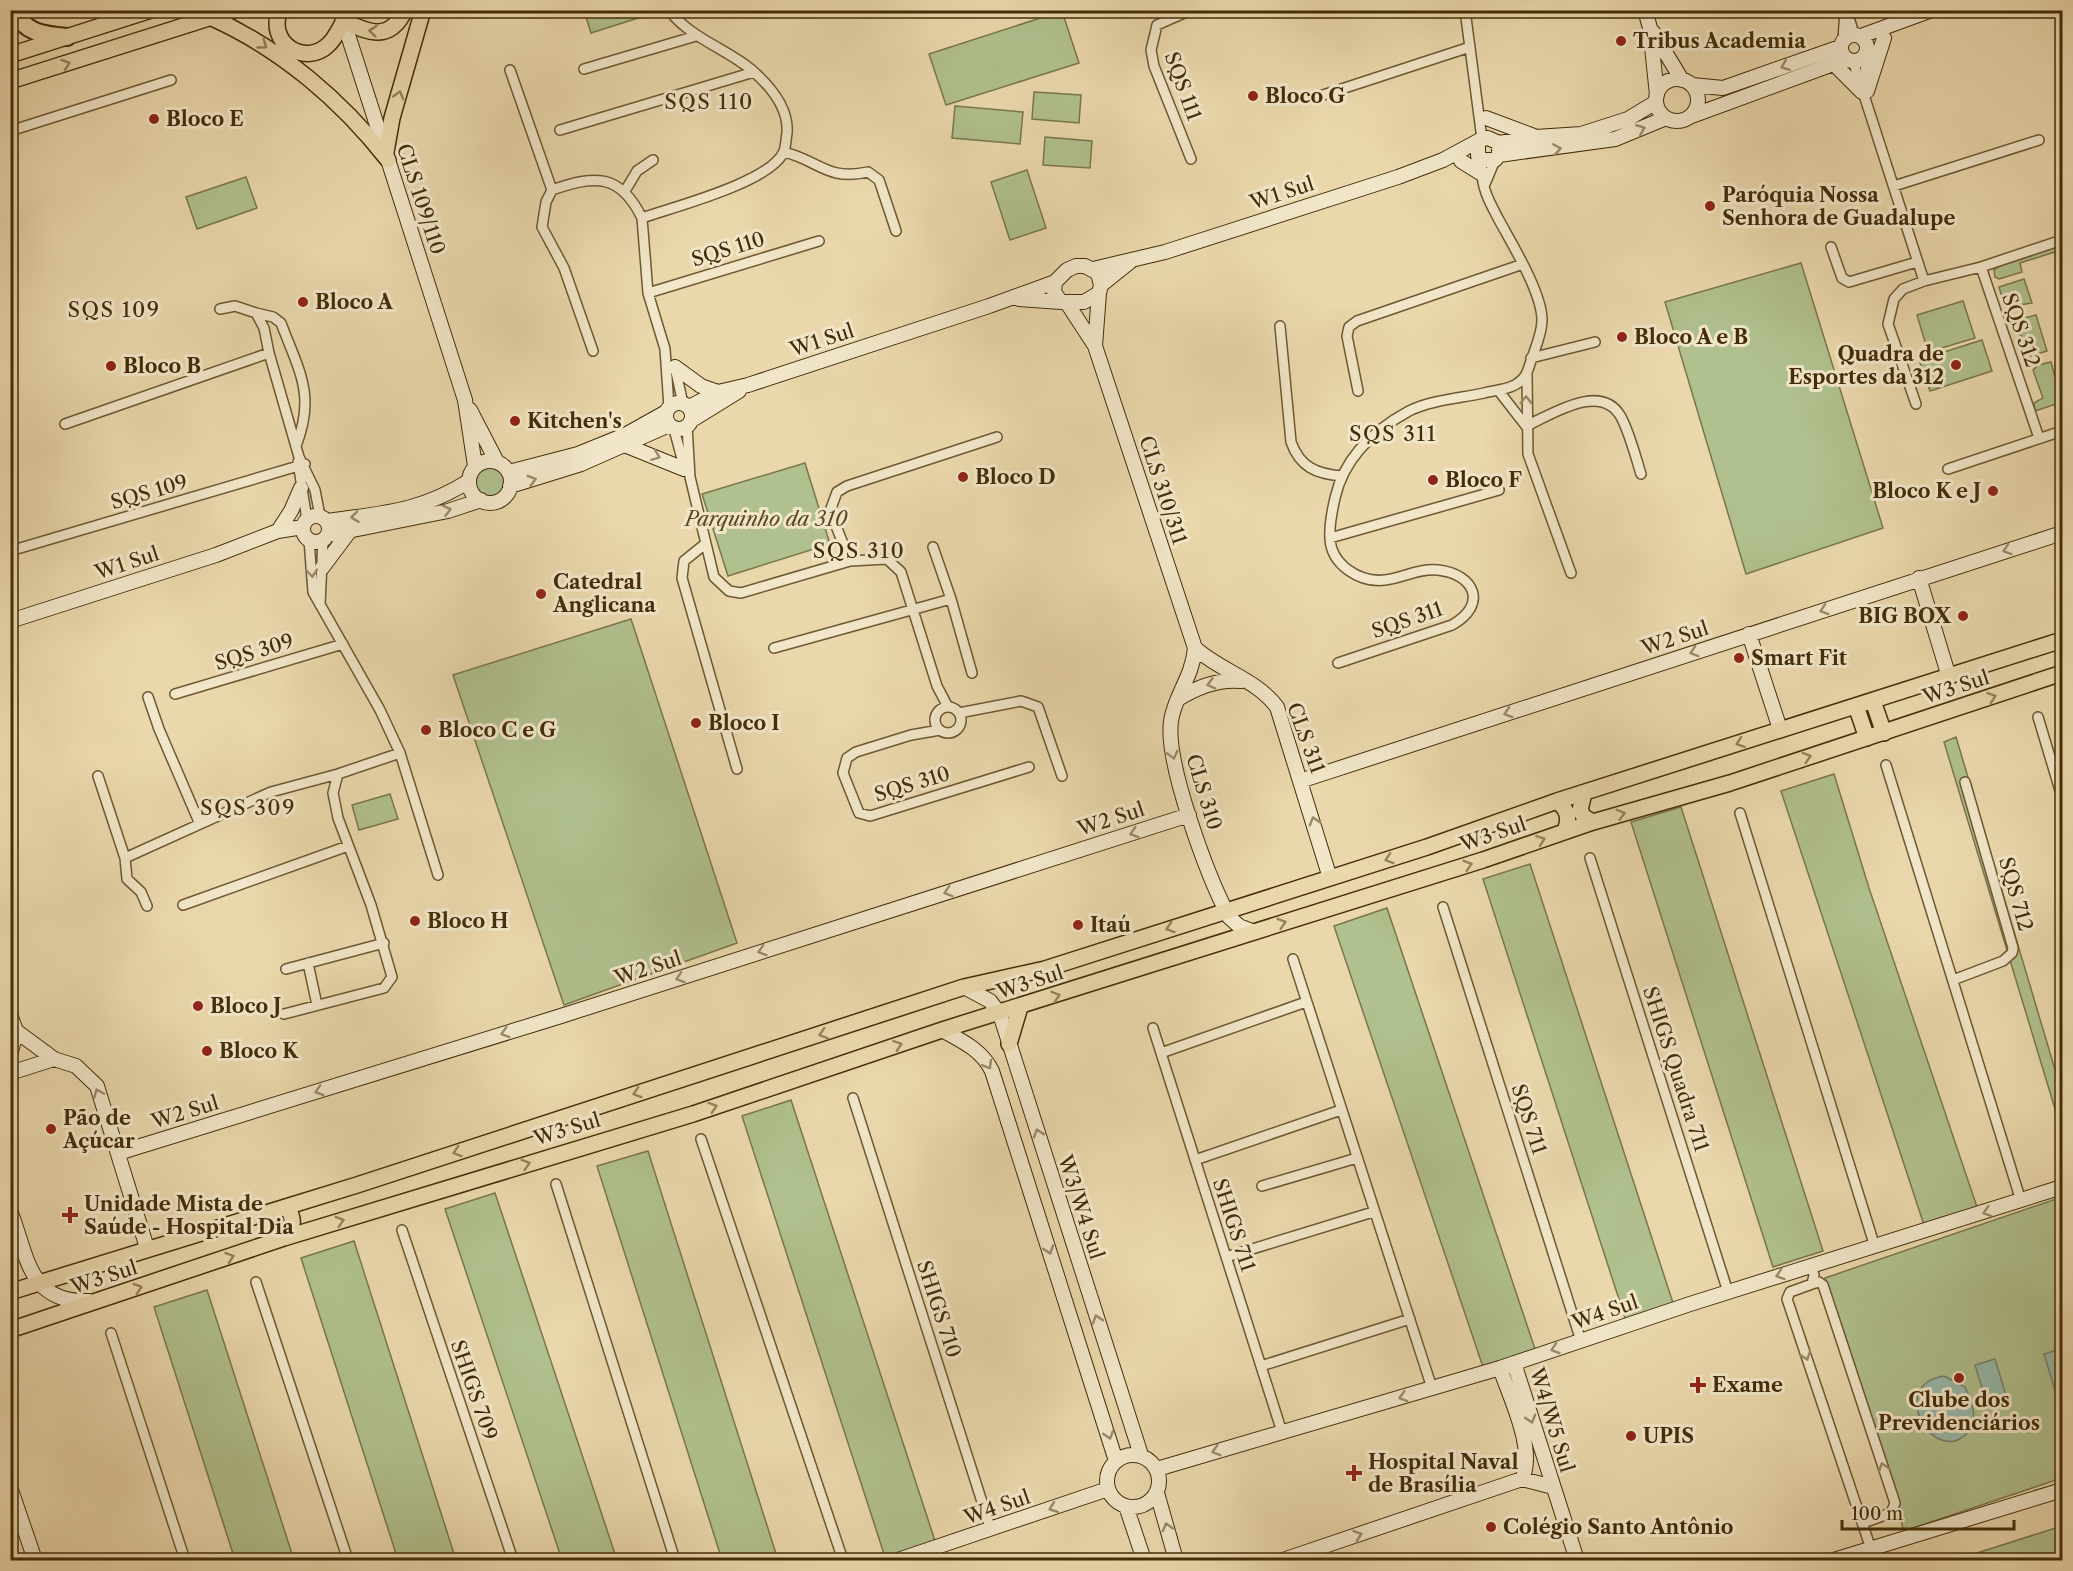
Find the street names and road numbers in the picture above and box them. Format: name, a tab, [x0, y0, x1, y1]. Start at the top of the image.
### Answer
street label: SQS 111	[1160, 48, 1207, 124]
street label: CLS 109/110	[392, 141, 450, 257]
street label: W1 Sul	[1246, 171, 1317, 215]
street label: SQS 110	[688, 226, 768, 272]
street label: SQS 312	[1997, 290, 2045, 370]
street label: W1 Sul	[786, 318, 857, 362]
street label: CLS 310/311	[1134, 433, 1192, 548]
street label: SQS 109	[108, 470, 190, 514]
street label: W1 Sul	[91, 541, 162, 585]
street label: SQS 311	[1368, 596, 1446, 643]
street label: W2 Sul	[1638, 616, 1712, 660]
street label: SQS 309	[212, 629, 296, 675]
street label: W3 Sul	[1919, 665, 1992, 709]
street label: CLS 311	[1282, 699, 1330, 777]
street label: CLS 310	[1181, 751, 1227, 833]
street label: SQS 310	[871, 761, 953, 807]
street label: W2 Sul	[1074, 797, 1148, 841]
street label: W3 Sul	[1456, 811, 1529, 857]
street label: SQS 712	[1994, 854, 2038, 934]
street label: W2 Sul	[611, 946, 685, 990]
street label: W3 Sul	[993, 960, 1066, 1004]
street label: SHIGS Quadra 711	[1638, 983, 1714, 1155]
street label: SQS 711	[1506, 1081, 1552, 1158]
street label: W2 Sul	[148, 1090, 222, 1134]
street label: W3 Sul	[530, 1107, 603, 1151]
street label: W3/W4 Sul	[1053, 1151, 1109, 1262]
street label: SHIGS 711	[1208, 1175, 1261, 1275]
street label: W3 Sul	[67, 1255, 140, 1299]
street label: SHIGS 710	[912, 1257, 966, 1361]
street label: W4 Sul	[1568, 1290, 1641, 1335]
street label: SHIGS 709	[446, 1337, 502, 1443]
street label: W4/W5 Sul	[1524, 1364, 1579, 1475]
street label: W4 Sul	[960, 1485, 1033, 1530]

